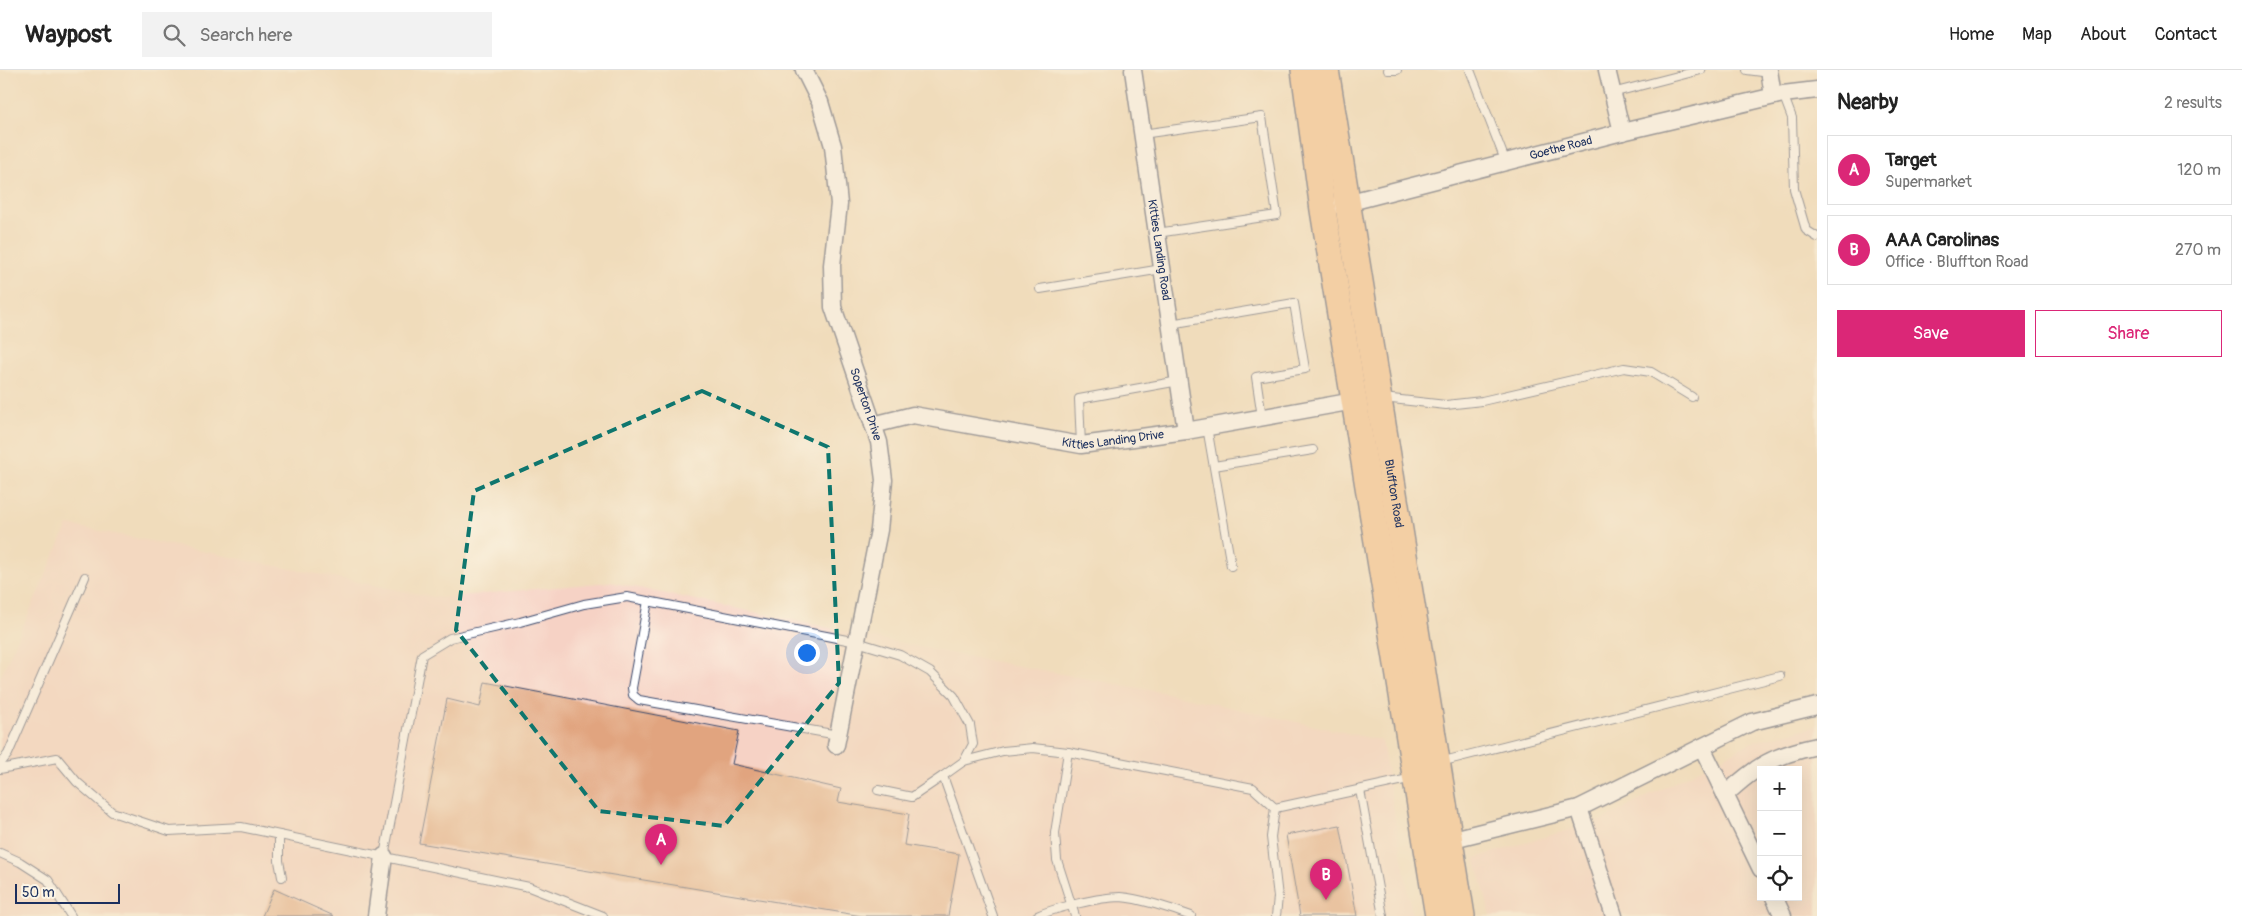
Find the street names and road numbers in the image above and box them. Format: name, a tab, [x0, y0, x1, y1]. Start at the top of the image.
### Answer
street label: Goethe Road	[1528, 133, 1594, 164]
street label: Kitties Landing Road	[1144, 198, 1174, 302]
street label: Soperton Drive	[846, 366, 885, 443]
street label: Kitties Landing Drive	[1061, 427, 1165, 453]
street label: Bluffton Road	[1381, 458, 1406, 529]

